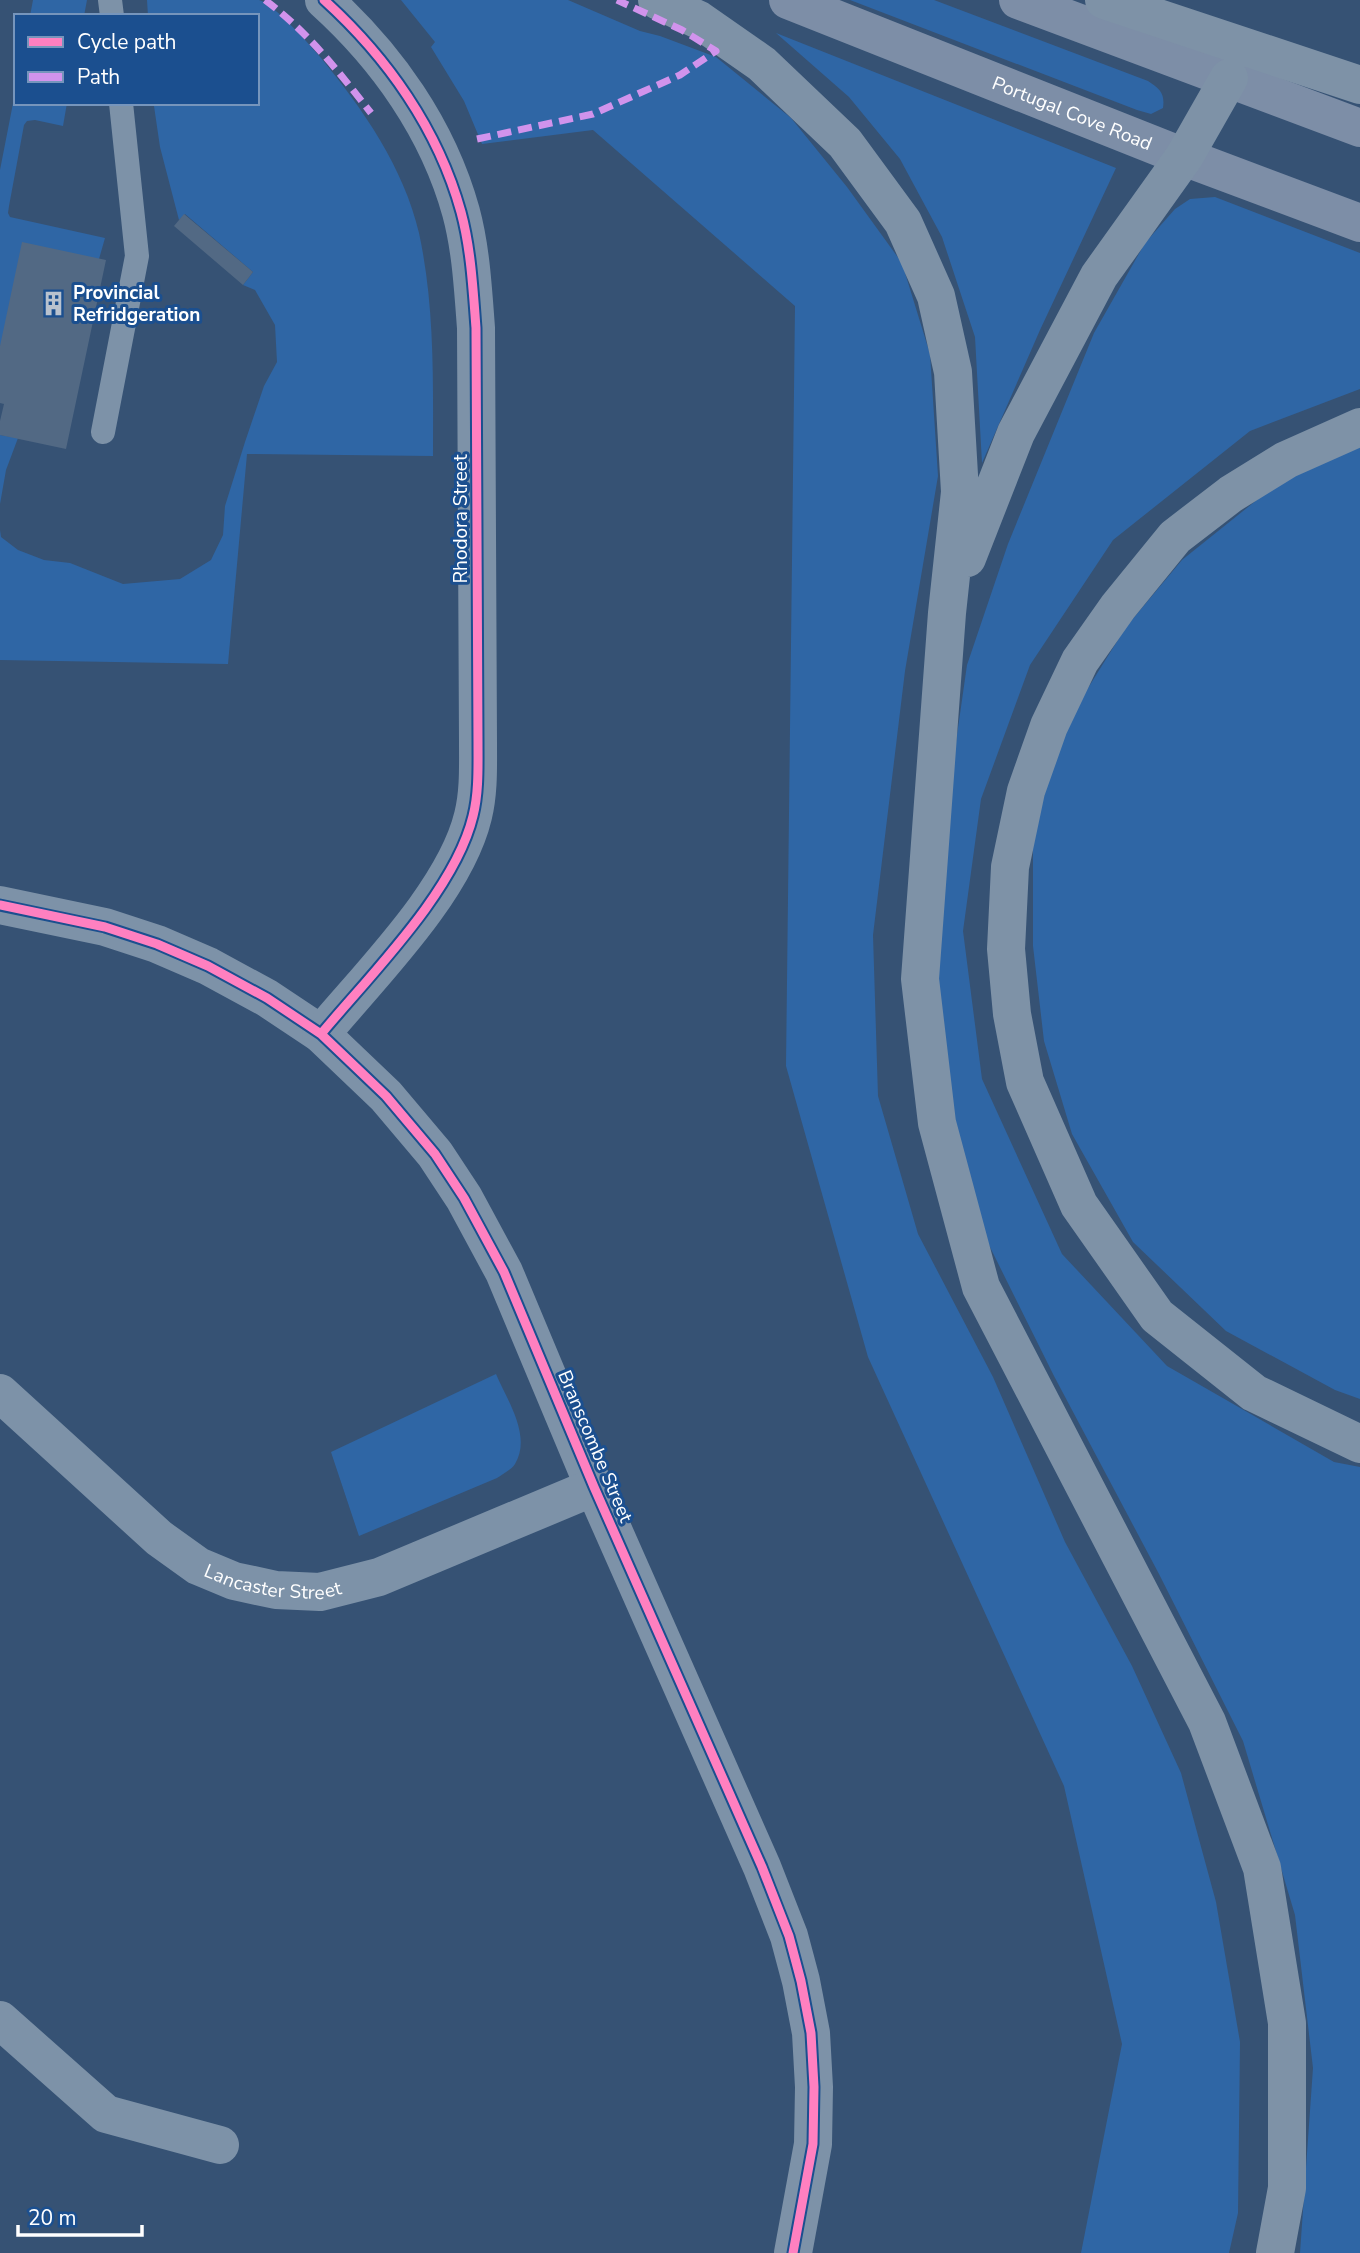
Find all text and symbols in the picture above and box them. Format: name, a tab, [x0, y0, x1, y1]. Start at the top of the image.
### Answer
legend	[14, 14, 259, 105]
text: Cycle path	[77, 28, 176, 56]
text: Path	[77, 63, 120, 91]
street label: Portugal Cove Road	[988, 70, 1156, 157]
place label: Provincial Refridgeration	[73, 280, 200, 328]
building icon: Provincial Refridgeration	[39, 289, 67, 317]
street label: Rhodora Street	[448, 454, 474, 584]
street label: Branscombe Street	[551, 1366, 639, 1527]
street label: Lancaster Street	[200, 1558, 345, 1606]
scale bar	[18, 2194, 142, 2238]
text: 20 m	[28, 2204, 77, 2232]

